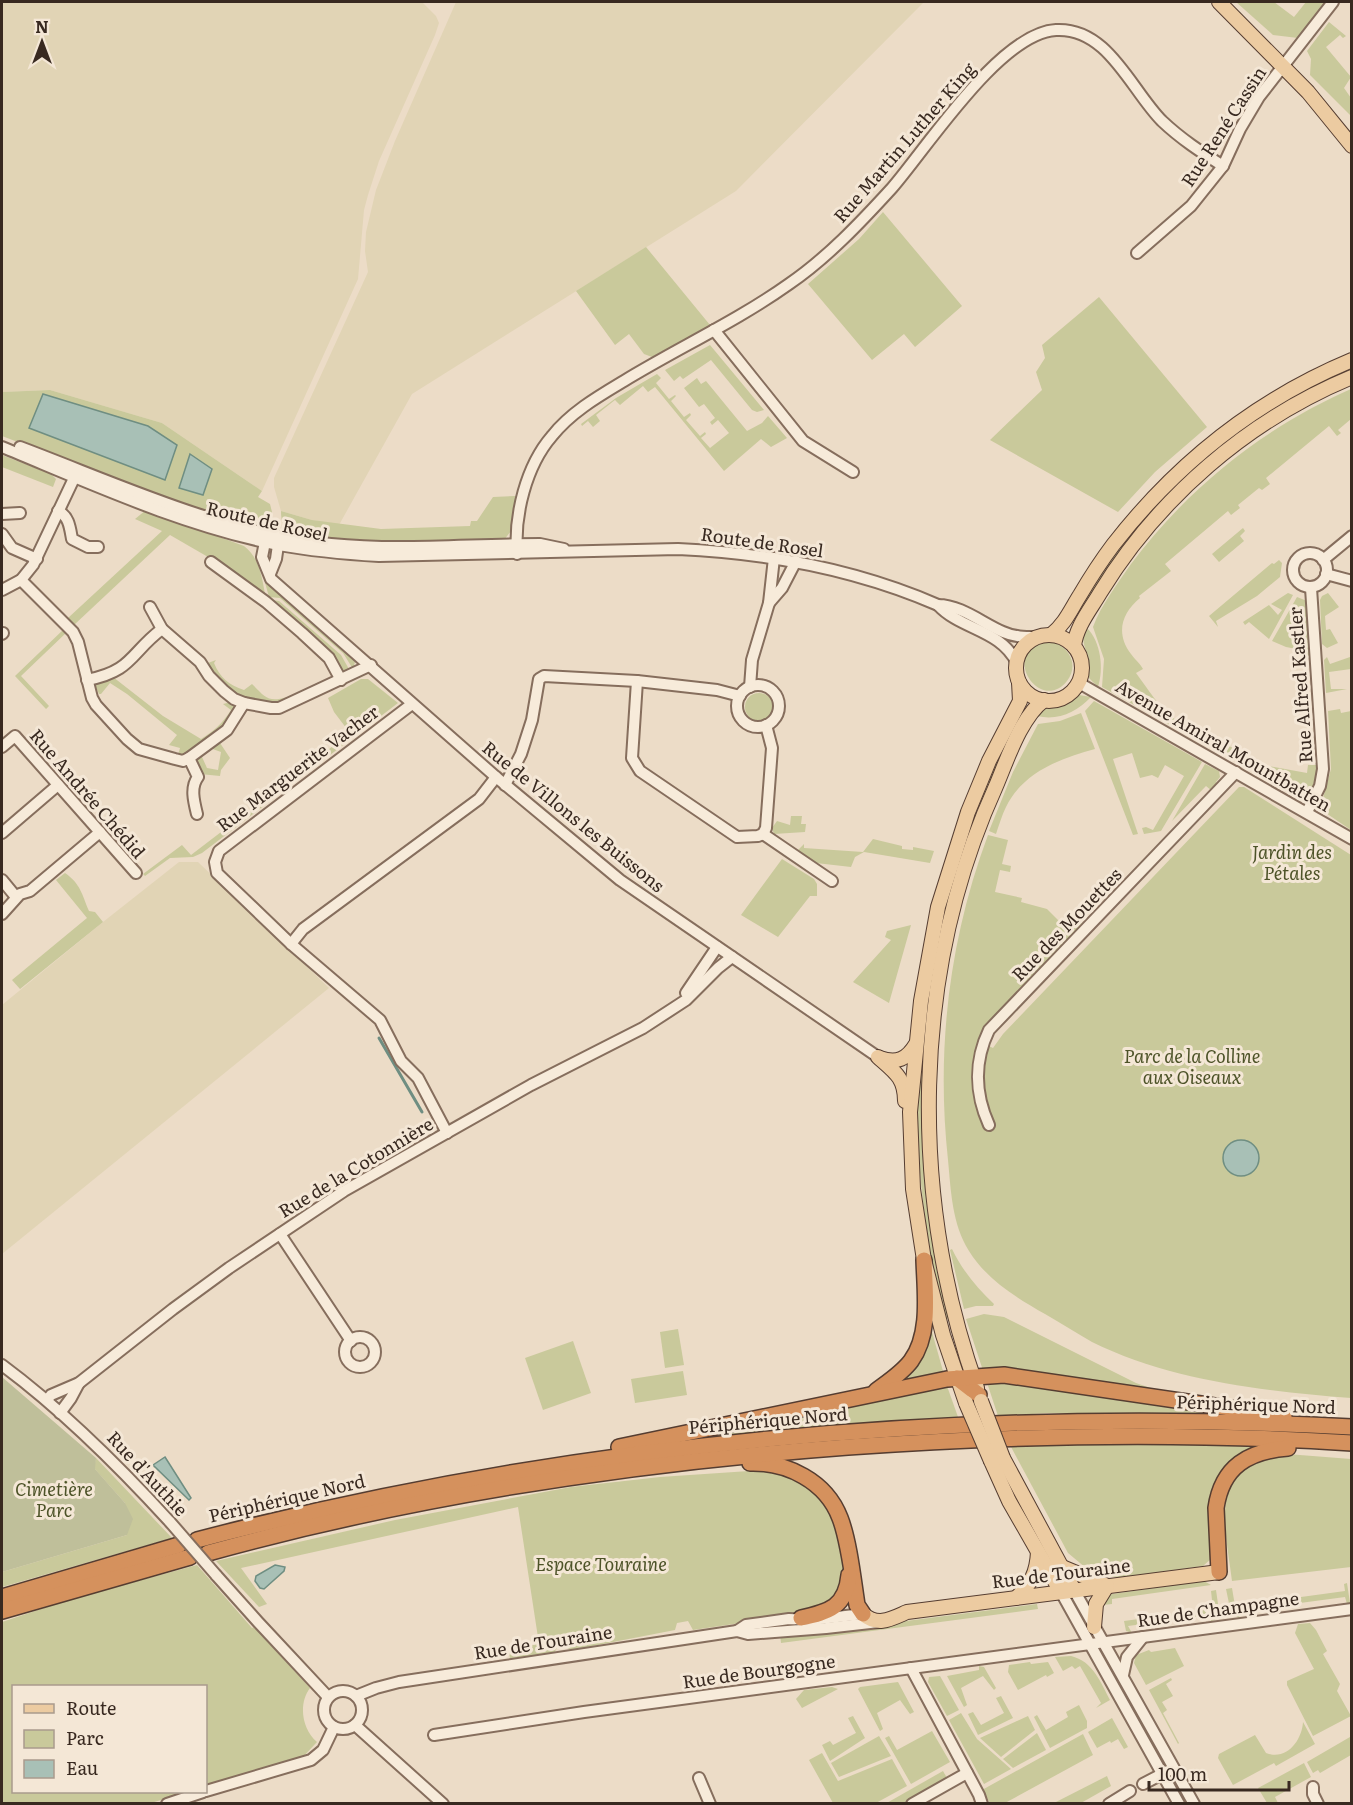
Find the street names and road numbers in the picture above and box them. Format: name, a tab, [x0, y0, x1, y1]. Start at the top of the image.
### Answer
street label: Rue Martin Luther King	[826, 55, 982, 228]
street label: Rue René Cassin	[1174, 60, 1272, 192]
street label: Route de Rosel	[204, 493, 331, 548]
street label: Route de Rosel	[699, 520, 825, 563]
street label: Rue Alfred Kastler	[1281, 606, 1318, 764]
street label: Avenue Amiral Mountbatten	[1111, 672, 1337, 818]
street label: Rue Marguerite Vacher	[210, 697, 384, 838]
street label: Rue Andrée Chédid	[24, 722, 152, 864]
street label: Rue de Villons les Buissons	[477, 734, 671, 898]
street label: Rue des Mouettes	[1005, 861, 1127, 987]
street label: Rue de la Cotonnière	[273, 1110, 438, 1224]
street label: Périphérique Nord	[1176, 1387, 1336, 1420]
street label: Périphérique Nord	[687, 1399, 849, 1440]
street label: Rue d'Authie	[101, 1424, 195, 1522]
street label: Périphérique Nord	[206, 1466, 367, 1529]
street label: Rue de Touraine	[990, 1551, 1132, 1594]
street label: Rue de Champagne	[1135, 1584, 1301, 1633]
street label: Rue de Touraine	[472, 1617, 614, 1666]
street label: Rue de Bourgogne	[681, 1646, 837, 1695]

